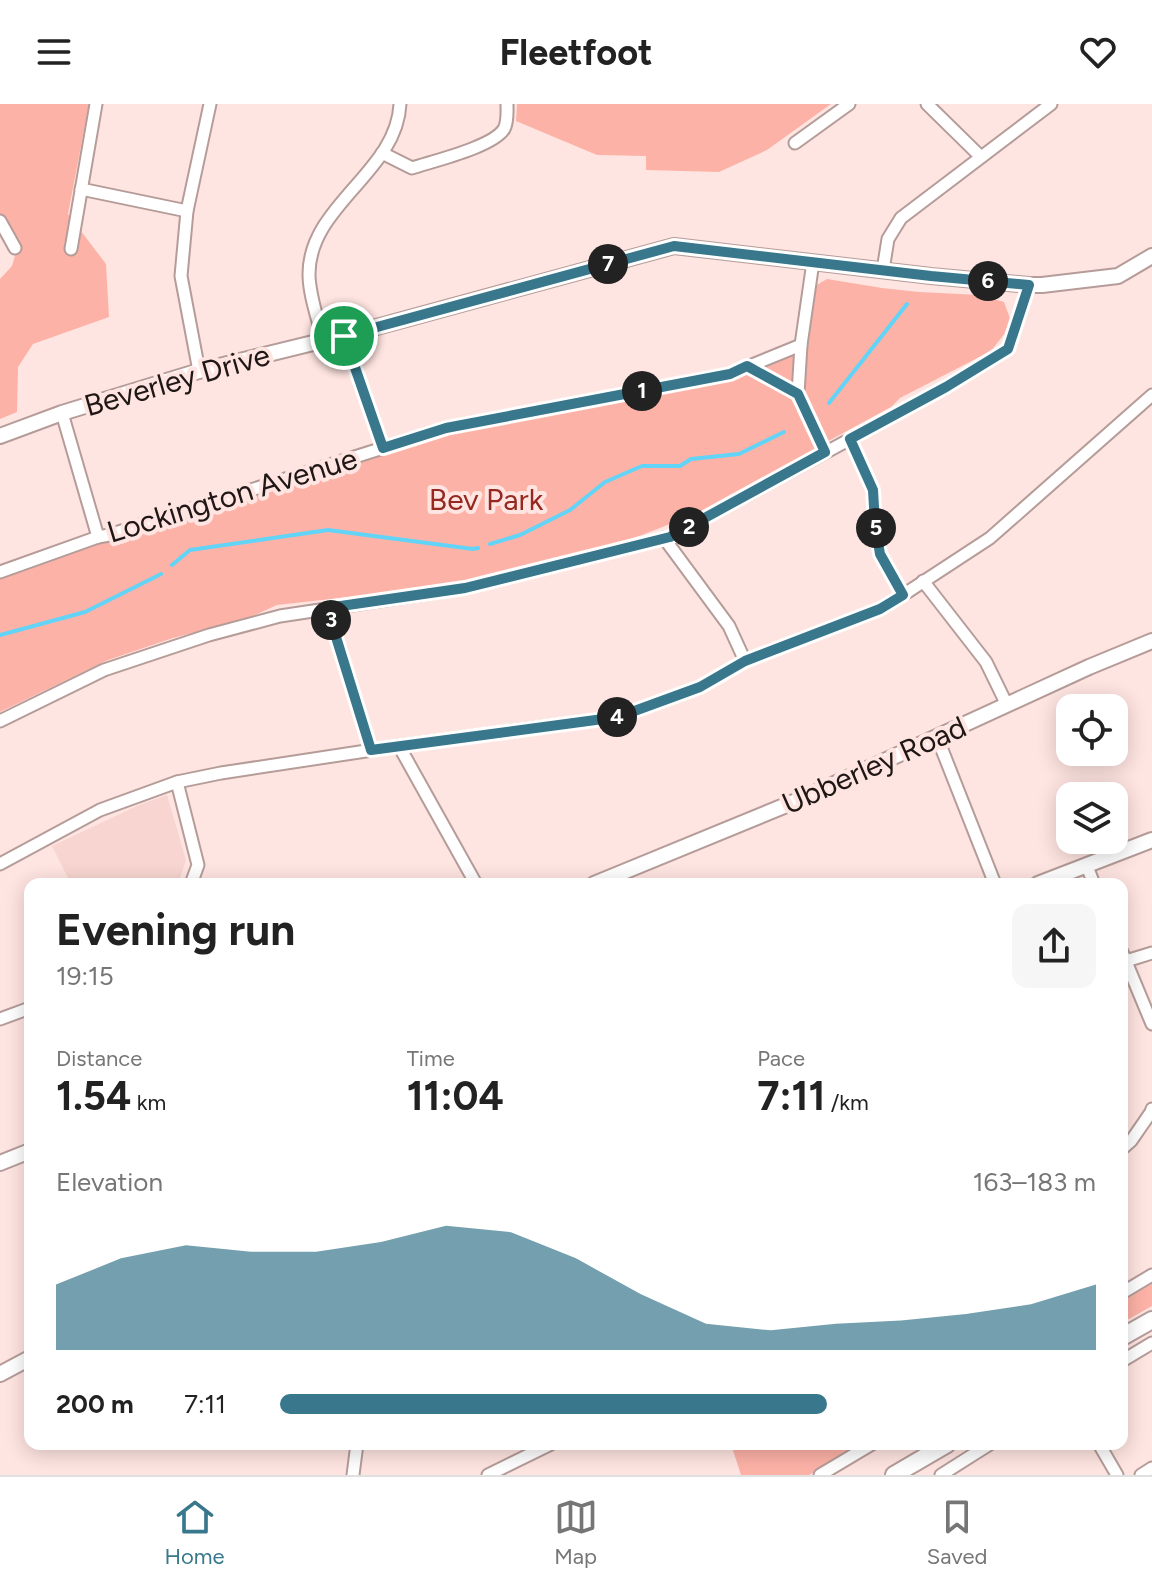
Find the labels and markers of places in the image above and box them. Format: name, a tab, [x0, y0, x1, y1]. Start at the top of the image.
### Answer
pin: 7	[588, 244, 628, 284]
pin: 6	[968, 261, 1008, 301]
pin	[310, 302, 378, 370]
pin: 1	[622, 371, 662, 411]
pin: 2	[669, 507, 709, 547]
pin: 5	[856, 508, 896, 548]
pin: 3	[311, 600, 351, 640]
pin: 4	[597, 697, 637, 737]

